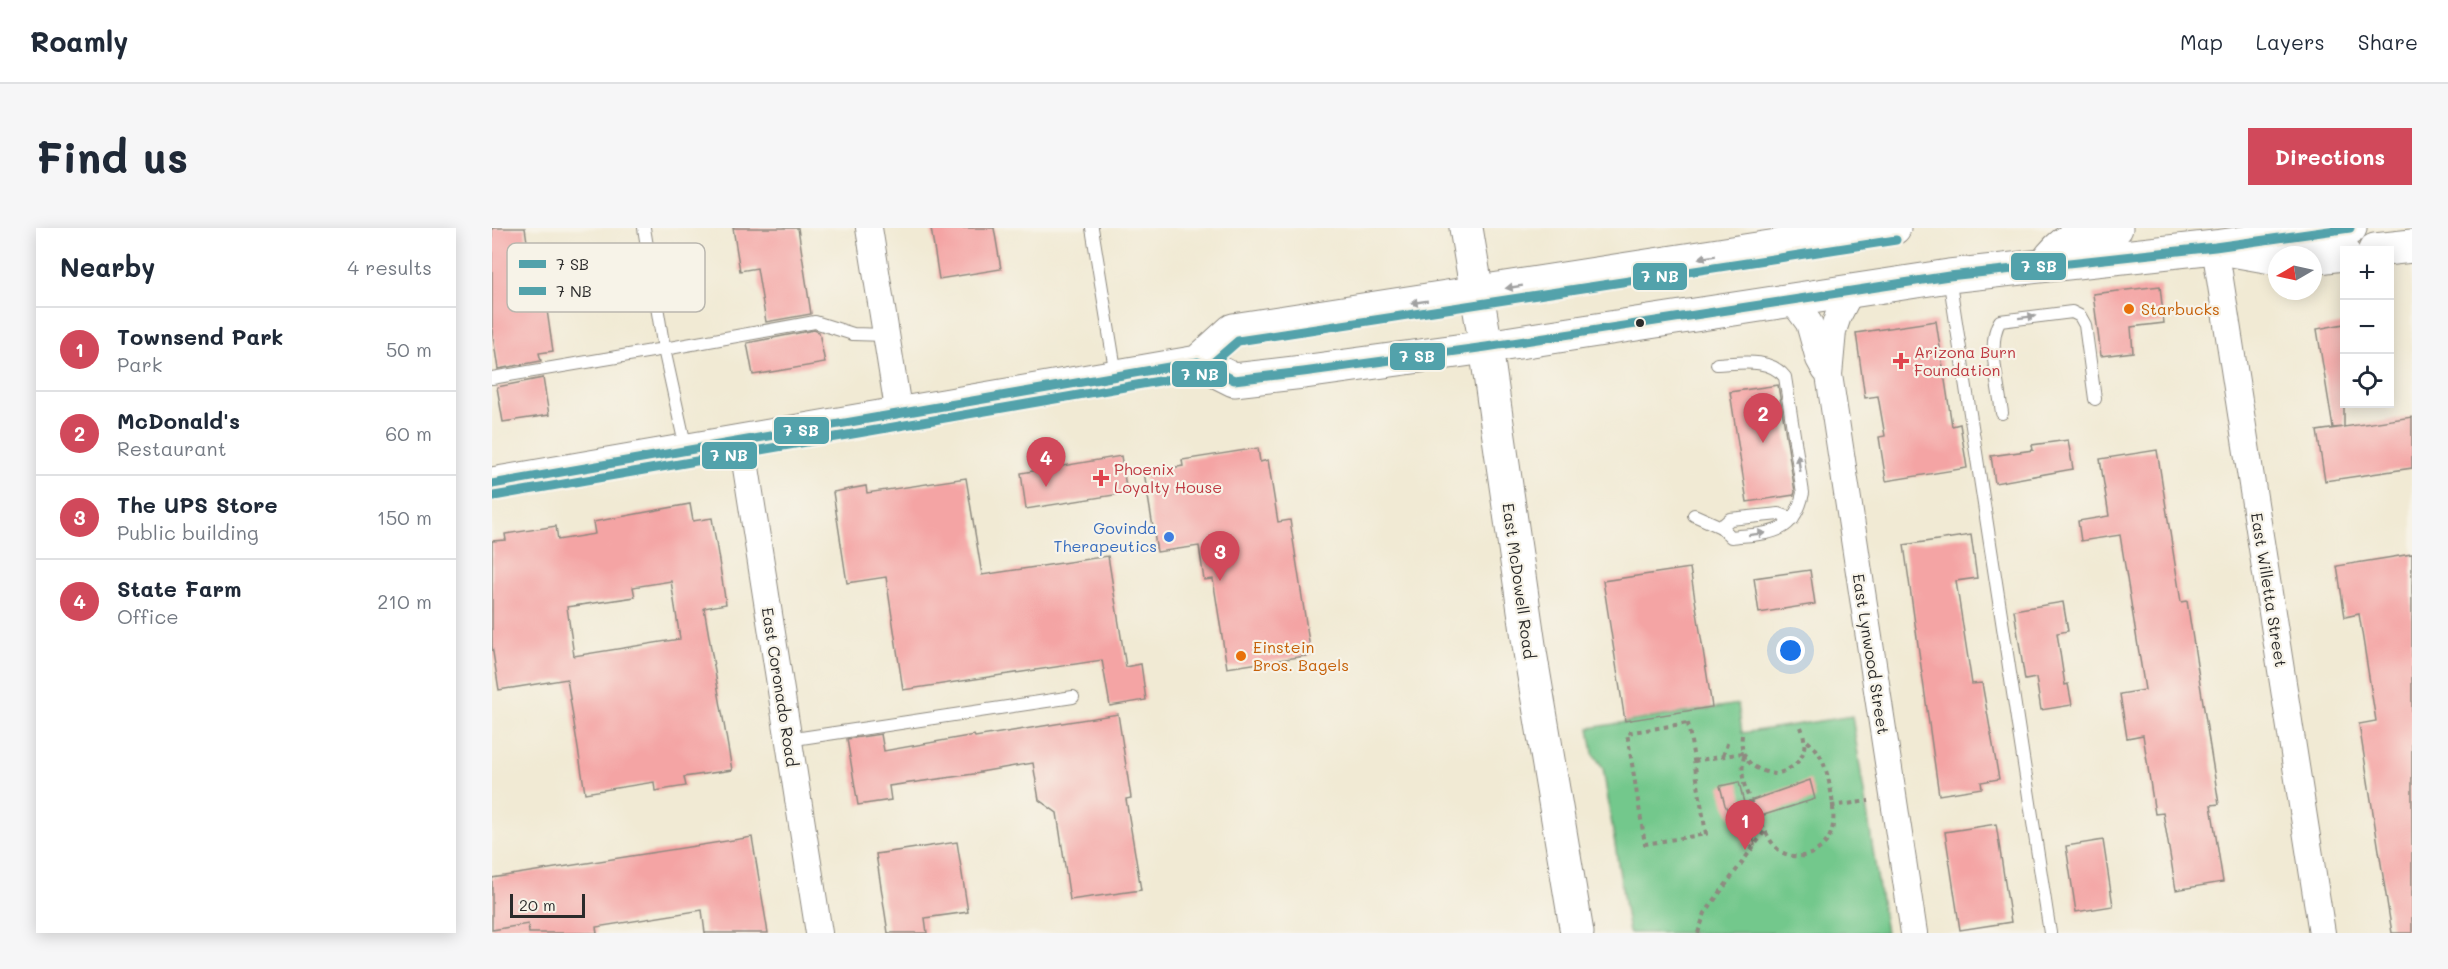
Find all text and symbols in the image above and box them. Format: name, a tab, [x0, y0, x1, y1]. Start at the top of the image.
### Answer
text: Roamly	[30, 23, 129, 59]
text: Map	[2180, 28, 2223, 55]
text: Layers	[2256, 28, 2325, 55]
text: Share	[2358, 28, 2418, 55]
button: Directions	[2248, 128, 2412, 185]
text: Find us	[36, 129, 188, 184]
legend	[507, 243, 705, 312]
north arrow	[2268, 246, 2322, 300]
map controls	[2340, 246, 2394, 408]
button: +	[2340, 246, 2394, 300]
text: Nearby	[60, 250, 155, 284]
one-way arrow	[1698, 252, 1717, 261]
line badge: 7 SB	[2010, 252, 2067, 281]
text: 7 SB	[556, 253, 589, 274]
text: 4 results	[347, 254, 432, 280]
text: 7 SB	[2021, 255, 2057, 276]
line badge: 7 NB	[1632, 262, 1688, 291]
text: 7 NB	[1641, 265, 1679, 286]
text: 7 NB	[556, 280, 592, 301]
one-way arrow	[1505, 282, 1524, 291]
one-way arrow	[1409, 297, 1428, 306]
place label: Starbucks	[2141, 298, 2220, 319]
button: −	[2340, 300, 2394, 354]
marker: Starbucks	[2122, 302, 2136, 316]
one-way arrow	[2018, 313, 2037, 322]
unlabelled marker	[1634, 317, 1646, 329]
text: Townsend Park	[117, 322, 283, 351]
text: 1	[75, 336, 84, 362]
text: 50 m	[386, 336, 432, 362]
place label: Arizona Burn Foundation	[1914, 341, 2016, 380]
line badge: 7 SB	[1389, 342, 1446, 371]
text: 7 SB	[1399, 345, 1435, 366]
text: Park	[117, 351, 162, 377]
marker: Arizona Burn Foundation	[1892, 352, 1910, 370]
button: locate	[2340, 354, 2394, 408]
line badge: 7 NB	[1171, 360, 1228, 388]
text: 7 NB	[1181, 363, 1219, 384]
pin: 2	[1744, 394, 1782, 443]
text: McDonald's	[117, 406, 240, 435]
line badge: 7 SB	[773, 416, 830, 445]
text: 7 SB	[783, 419, 819, 440]
text: 2	[74, 420, 85, 446]
text: 60 m	[385, 420, 432, 446]
text: Restaurant	[117, 435, 227, 461]
pin: 4	[1026, 438, 1066, 487]
line badge: 7 NB	[701, 441, 758, 470]
text: 7 NB	[710, 444, 748, 465]
one-way arrow	[1794, 453, 1803, 472]
place label: Phoenix Loyalty House	[1114, 458, 1222, 497]
marker: Phoenix Loyalty House	[1092, 469, 1110, 487]
text: The UPS Store	[117, 490, 278, 519]
street label: East McDowell Road	[1498, 502, 1541, 660]
text: 3	[74, 504, 86, 530]
text: 150 m	[377, 504, 432, 530]
street label: East Willetta Street	[2247, 511, 2292, 669]
place label: Govinda Therapeutics	[1054, 517, 1157, 556]
text: Public building	[117, 519, 259, 545]
one-way arrow	[1748, 529, 1767, 539]
marker: Govinda Therapeutics	[1162, 530, 1176, 544]
pin: 3	[1200, 532, 1240, 581]
street label: East Lynwood Street	[1848, 572, 1895, 736]
text: State Farm	[117, 574, 241, 603]
text: 4	[73, 588, 86, 614]
text: 210 m	[377, 588, 432, 614]
text: Office	[117, 603, 179, 629]
street label: East Coronado Road	[758, 606, 803, 768]
place label: Einstein Bros. Bagels	[1253, 636, 1349, 675]
your location	[1776, 636, 1805, 665]
marker: Einstein Bros. Bagels	[1234, 649, 1248, 663]
pin: 1	[1726, 800, 1764, 850]
scale bar	[510, 891, 585, 918]
text: 20 m	[519, 894, 556, 915]

